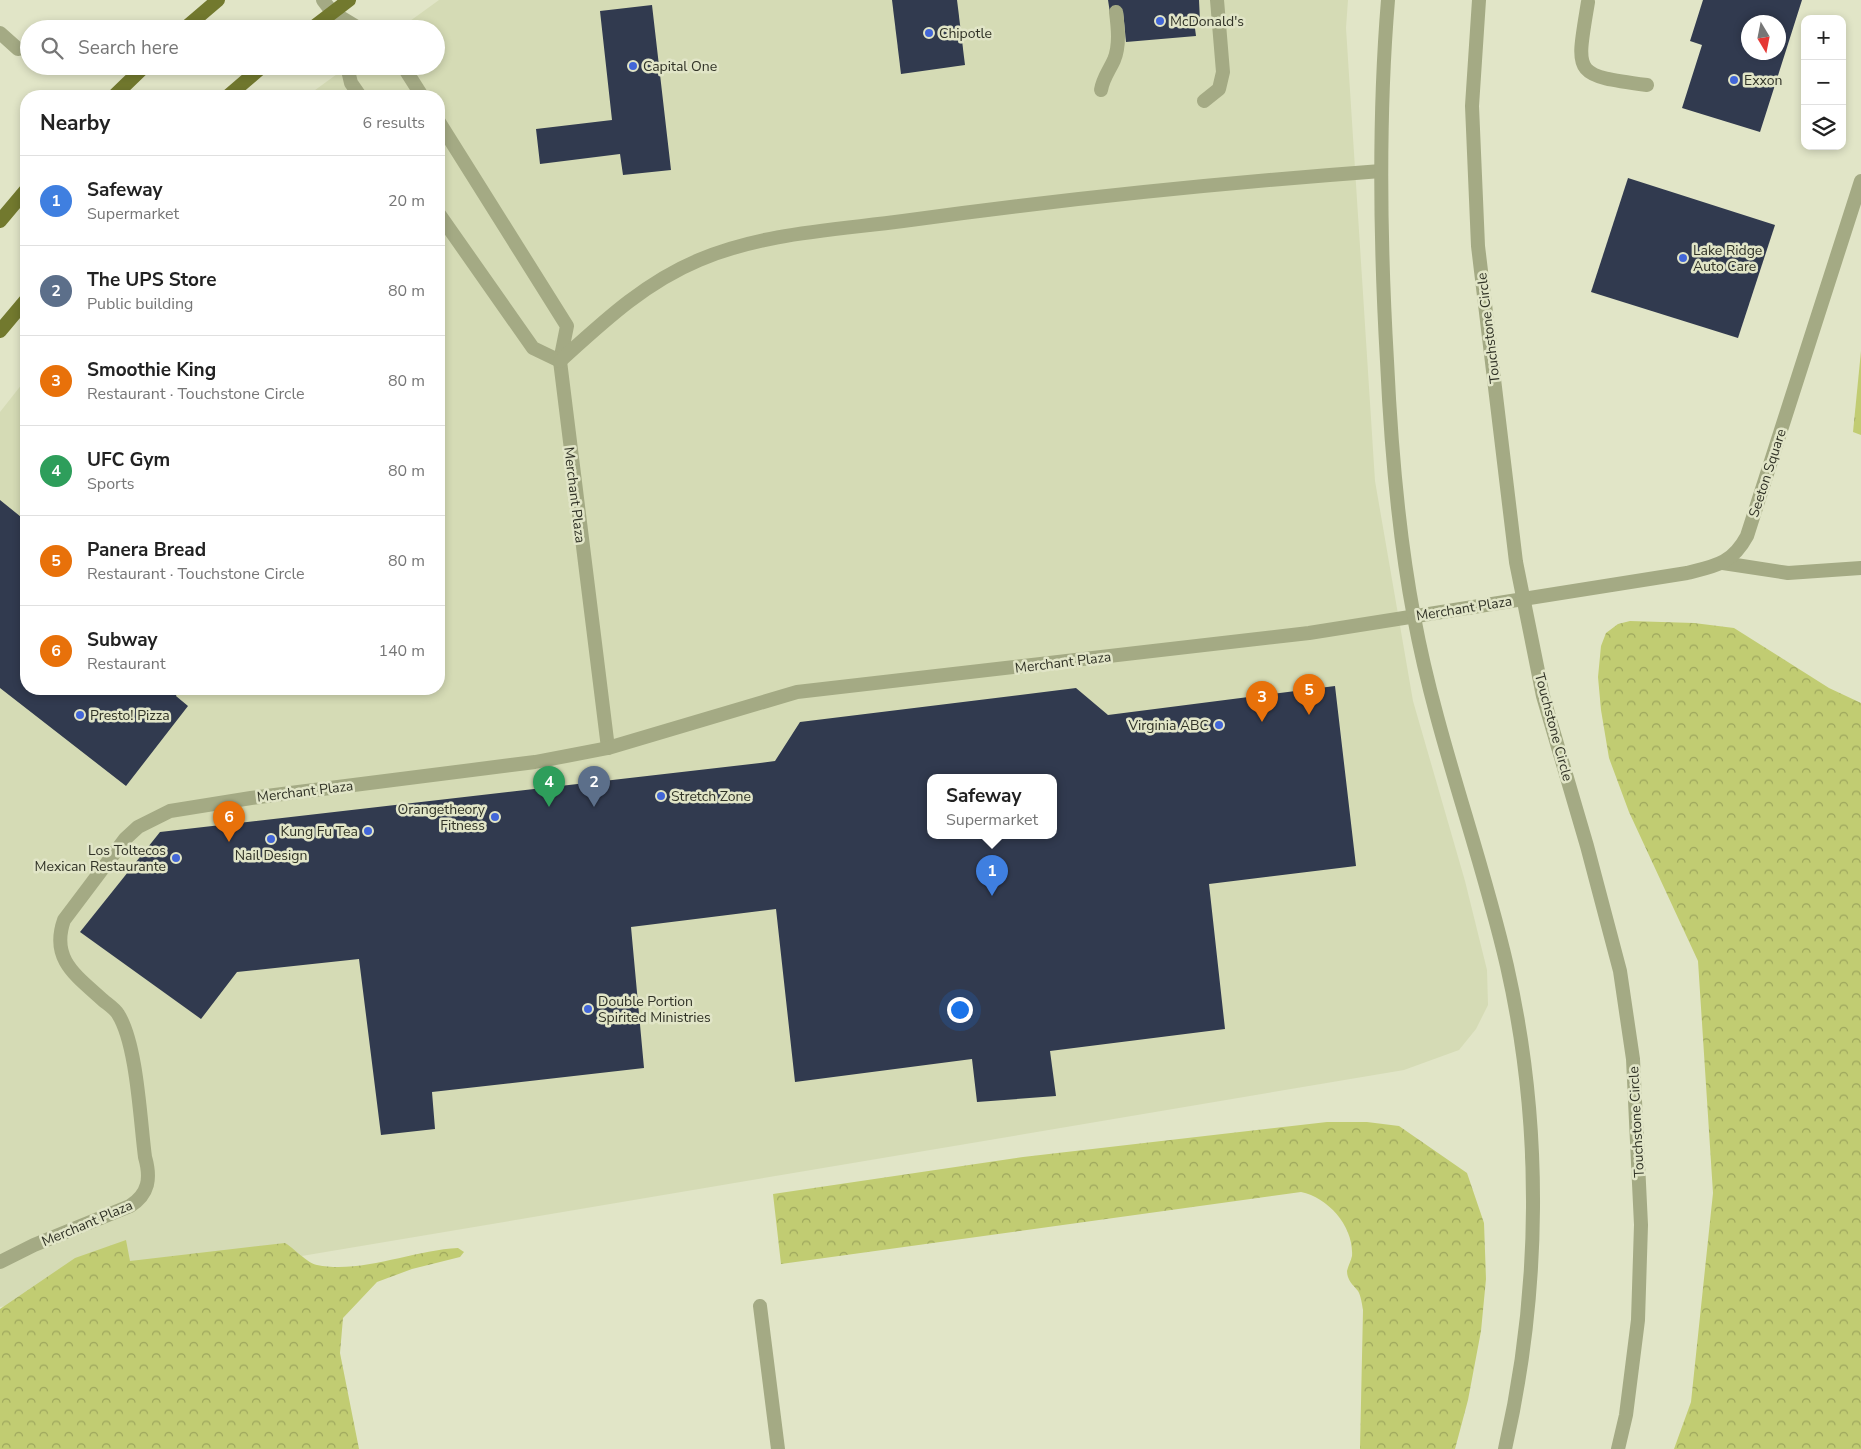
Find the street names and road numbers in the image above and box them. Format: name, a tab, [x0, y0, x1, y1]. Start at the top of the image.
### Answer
street label: Touchstone Circle	[1472, 272, 1505, 384]
street label: Seeton Square	[1744, 426, 1791, 520]
street label: Merchant Plaza	[559, 446, 590, 544]
street label: Merchant Plaza	[1415, 592, 1513, 625]
street label: Merchant Plaza	[1014, 647, 1112, 678]
street label: Touchstone Circle	[1530, 671, 1577, 783]
street label: Merchant Plaza	[256, 776, 354, 807]
street label: Touchstone Circle	[1624, 1066, 1649, 1178]
street label: Merchant Plaza	[39, 1196, 136, 1251]

